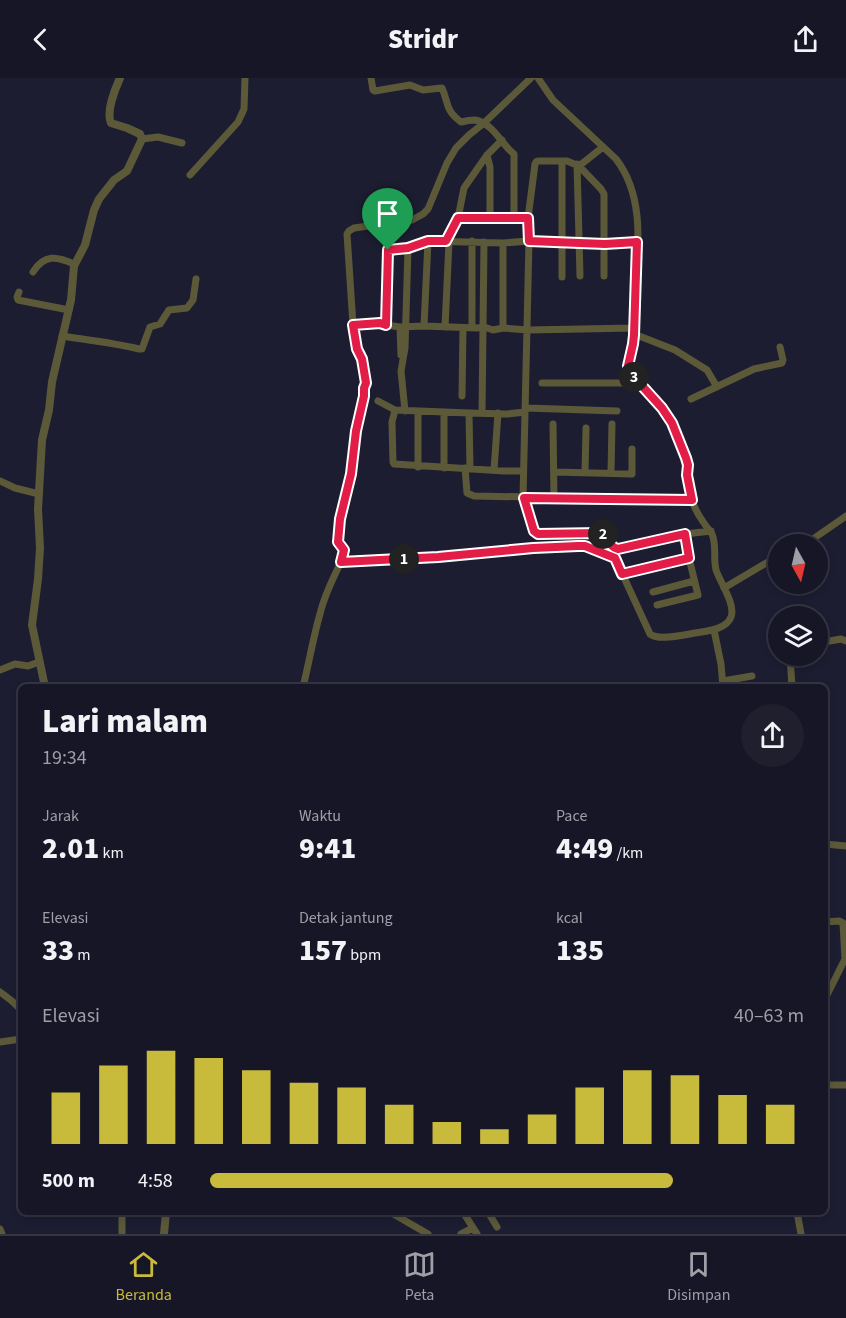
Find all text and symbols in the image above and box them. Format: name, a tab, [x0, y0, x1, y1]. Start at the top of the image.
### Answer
text: Stridr	[388, 20, 458, 59]
icon: back	[24, 23, 57, 56]
icon: share	[789, 23, 822, 56]
pin	[362, 188, 413, 250]
icon: arrive	[371, 197, 404, 230]
pin: 3	[619, 362, 649, 392]
text: 3	[630, 366, 638, 388]
pin: 2	[588, 519, 618, 549]
text: 2	[599, 523, 607, 545]
north arrow	[768, 534, 828, 594]
map controls	[768, 534, 828, 666]
pin: 1	[389, 544, 419, 574]
text: 1	[400, 548, 408, 570]
button: layers	[768, 606, 828, 666]
text: Lari malam	[42, 698, 208, 745]
button: share	[741, 704, 804, 767]
text: 19:34	[42, 744, 87, 772]
text: Jarak	[42, 805, 79, 827]
text: Waktu	[299, 805, 341, 827]
text: Pace	[556, 805, 587, 827]
text: 2.01	[42, 827, 99, 870]
text: 9:41	[299, 827, 356, 870]
text: 4:49	[556, 827, 613, 870]
text: km	[99, 842, 124, 864]
text: /km	[613, 842, 643, 864]
text: Elevasi	[42, 907, 88, 929]
text: Detak jantung	[299, 907, 393, 929]
text: kcal	[556, 907, 583, 929]
text: 33	[42, 929, 74, 972]
text: 157	[299, 929, 347, 972]
text: 135	[556, 929, 604, 972]
text: m	[74, 944, 91, 966]
text: bpm	[347, 944, 381, 966]
text: Elevasi	[42, 1002, 100, 1030]
text: 40–63 m	[734, 1002, 804, 1030]
text: 500 m	[42, 1167, 95, 1195]
text: 4:58	[138, 1167, 173, 1195]
tab: Beranda	[116, 1248, 172, 1306]
tab: Peta	[403, 1248, 436, 1306]
tab: Disimpan	[667, 1248, 730, 1306]

